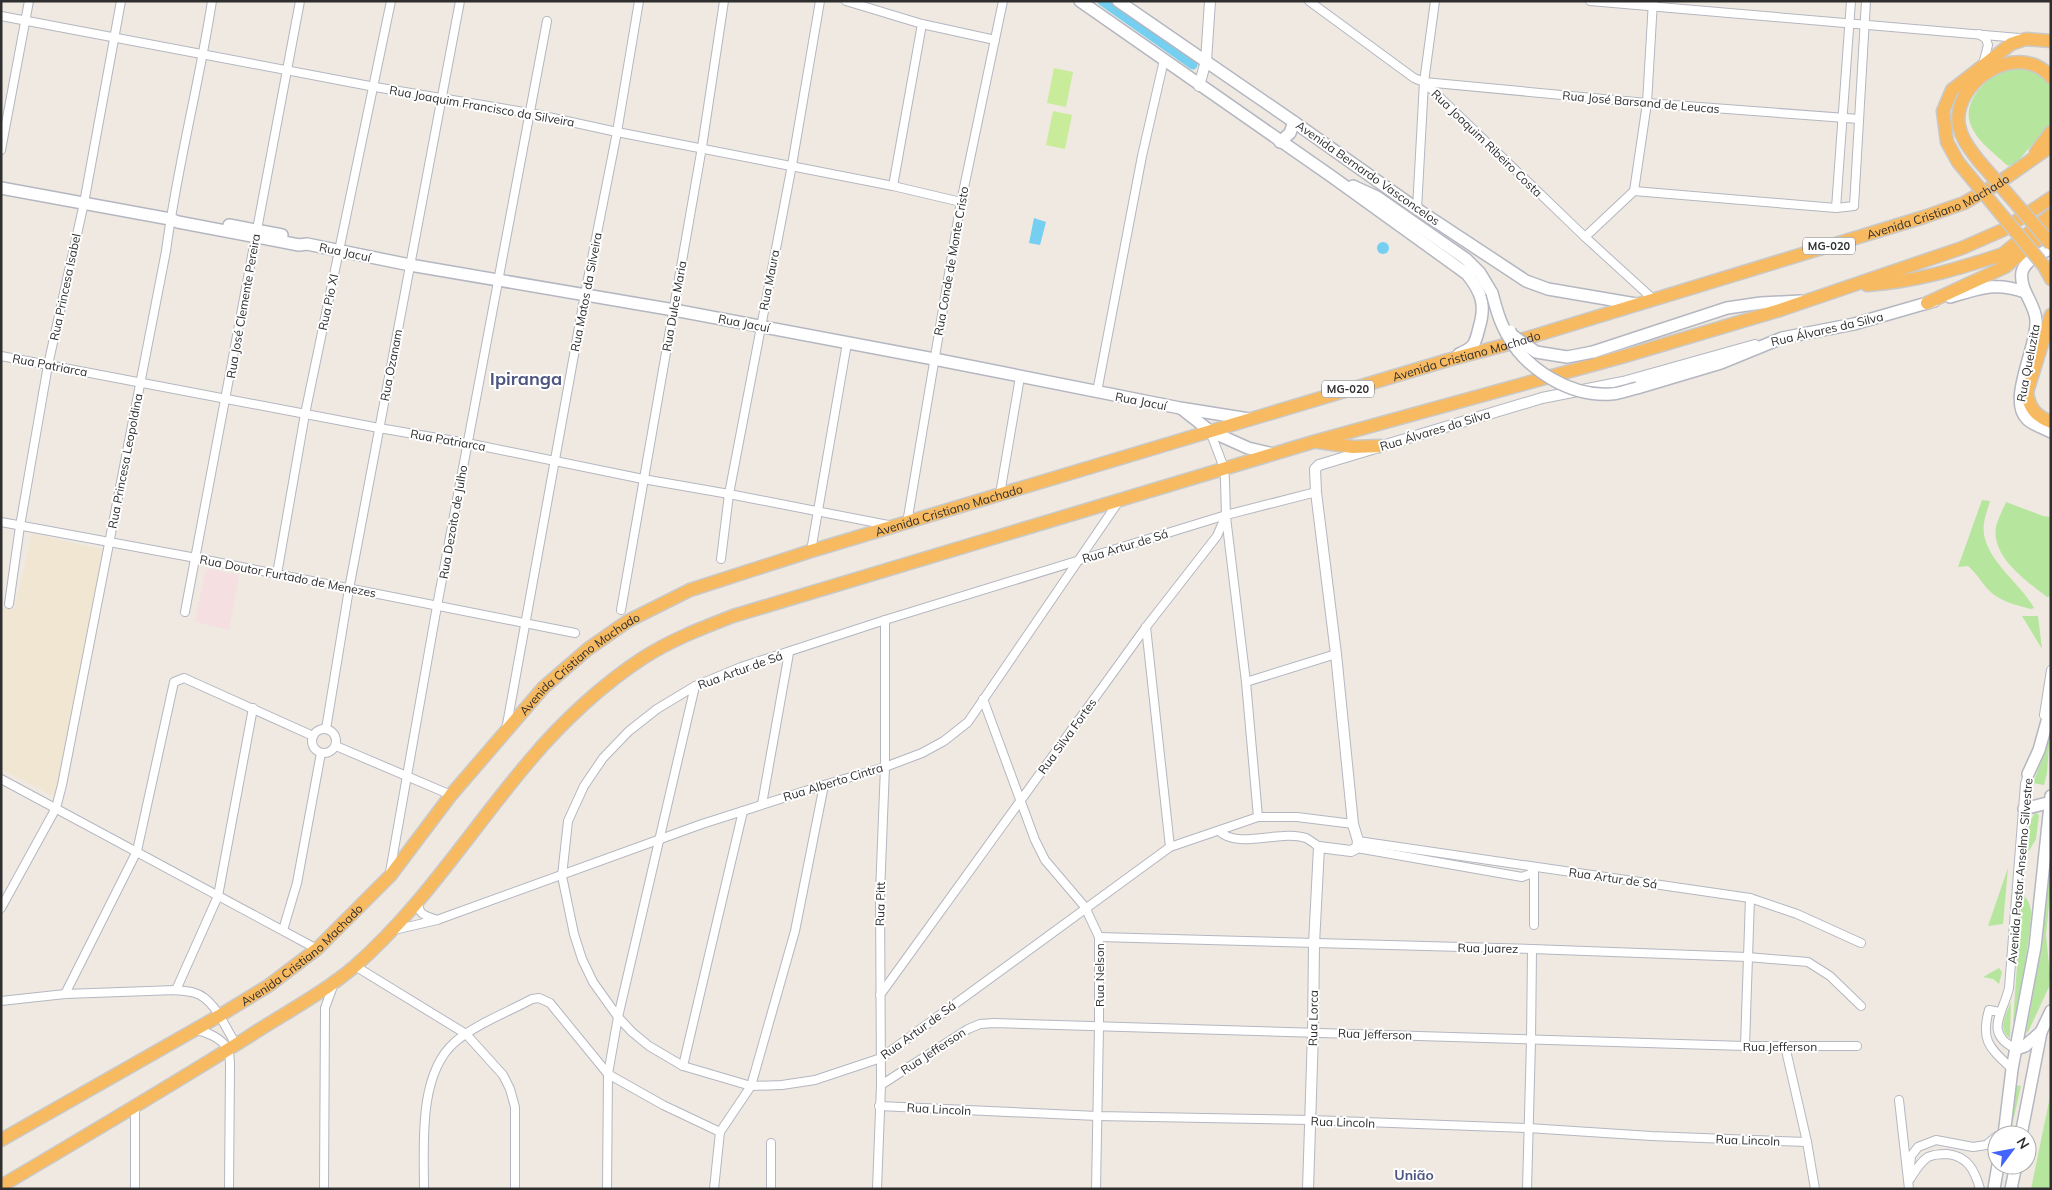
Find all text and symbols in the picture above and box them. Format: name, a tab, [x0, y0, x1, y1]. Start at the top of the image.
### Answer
street label: Rua Joaquim Francisco da Silveira	[388, 82, 576, 130]
street label: Rua Joaquim Ribeiro Costa	[1429, 86, 1545, 200]
street label: Rua José Barsand de Leucas	[1562, 88, 1720, 116]
street label: Avenida Bernardo Vasconcelos	[1293, 118, 1443, 229]
street label: Avenida Cristiano Machado	[1865, 170, 2012, 242]
street label: Rua Conde de Monte Cristo	[930, 185, 972, 337]
street label: Rua Matos da Silveira	[567, 231, 605, 353]
street label: Rua Princesa Isabel	[46, 232, 84, 342]
street label: Rua José Clemente Pereira	[223, 232, 263, 380]
road number: MG-020	[1803, 238, 1855, 255]
street label: Rua Jacuí	[318, 239, 373, 265]
street label: Rua Maura	[756, 248, 782, 312]
street label: Rua Dulce Maria	[659, 260, 689, 352]
street label: Rua Pio XI	[315, 272, 341, 332]
street label: Rua Álvares da Silva	[1769, 309, 1885, 349]
street label: Rua Jacuí	[717, 311, 772, 336]
street label: Rua Queluzita	[2013, 323, 2043, 403]
street label: Avenida Cristiano Machado	[1390, 327, 1542, 384]
street label: Rua Ozanam	[377, 328, 405, 402]
street label: Rua Patriarca	[11, 350, 89, 380]
district label: Ipiranga	[490, 367, 562, 390]
road number: MG-020	[1322, 380, 1374, 398]
street label: Rua Jacuí	[1114, 389, 1169, 414]
street label: Rua Princesa Leopoldina	[105, 392, 145, 530]
street label: Rua Álvares da Silva	[1378, 406, 1492, 454]
street label: Rua Patriarca	[409, 426, 487, 454]
street label: Rua Dezoito de Julho	[436, 464, 470, 580]
street label: Avenida Cristiano Machado	[873, 480, 1024, 539]
street label: Rua Artur de Sá	[1080, 526, 1170, 566]
street label: Rua Doutor Furtado de Menezes	[199, 552, 378, 600]
street label: Avenida Cristiano Machado	[516, 609, 642, 718]
street label: Rua Artur de Sá	[696, 648, 784, 692]
street label: Rua Silva Fortes	[1034, 695, 1100, 777]
street label: Rua Alberto Cintra	[781, 760, 885, 804]
street label: Avenida Pastor Anselmo Silvestre	[2004, 777, 2036, 965]
street label: Rua Artur de Sá	[1568, 864, 1658, 892]
street label: Rua Pitt	[872, 882, 888, 926]
street label: Avenida Cristiano Machado	[238, 900, 366, 1009]
street label: Rua Juarez	[1458, 940, 1518, 956]
street label: Rua Nelson	[1092, 943, 1107, 1007]
street label: Rua Lorca	[1305, 990, 1321, 1046]
street label: Rua Artur de Sá	[878, 998, 958, 1062]
street label: Rua Jefferson	[898, 1024, 968, 1078]
street label: Rua Jefferson	[1338, 1025, 1412, 1043]
street label: Rua Jefferson	[1743, 1039, 1817, 1054]
street label: Rua Lincoln	[906, 1100, 972, 1118]
street label: Rua Lincoln	[1310, 1113, 1376, 1131]
north arrow	[1987, 1125, 2037, 1175]
street label: Rua Lincoln	[1715, 1131, 1781, 1149]
text: N	[2013, 1134, 2033, 1152]
district label: União	[1394, 1166, 1434, 1184]

